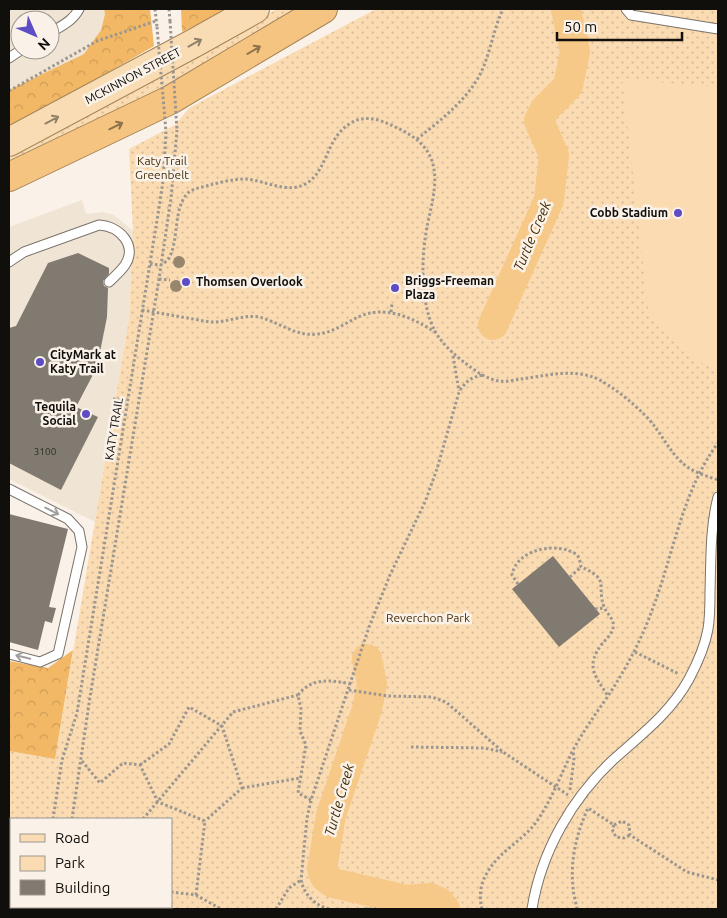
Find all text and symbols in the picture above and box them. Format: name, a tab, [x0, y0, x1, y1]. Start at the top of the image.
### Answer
north arrow	[10, 10, 60, 60]
scale bar	[557, 10, 682, 42]
text: 50 m	[564, 18, 597, 35]
text: N	[35, 35, 54, 54]
one-way arrow	[188, 37, 202, 47]
street label: MCKINNON STREET	[83, 45, 183, 106]
one-way arrow	[247, 45, 261, 55]
one-way arrow	[44, 115, 59, 124]
one-way arrow	[108, 121, 123, 131]
park label: Katy Trail Greenbelt	[135, 154, 189, 181]
water label: Turtle Creek	[510, 198, 554, 274]
place label: Cobb Stadium	[590, 206, 668, 219]
marker: Cobb Stadium	[672, 207, 684, 219]
place label: Briggs-Freeman Plaza	[405, 274, 494, 301]
place label: Thomsen Overlook	[196, 275, 303, 288]
marker: Thomsen Overlook	[180, 276, 192, 288]
marker: Briggs-Freeman Plaza	[389, 282, 401, 294]
place label: CityMark at Katy Trail	[50, 348, 116, 375]
marker: CityMark at Katy Trail	[34, 356, 46, 368]
street label: KATY TRAIL	[102, 397, 125, 461]
place label: Tequila Social	[35, 400, 76, 427]
marker: Tequila Social	[80, 408, 92, 420]
house number: 3100	[34, 446, 57, 457]
one-way arrow	[44, 507, 59, 516]
park label: Reverchon Park	[386, 611, 470, 624]
one-way arrow	[15, 652, 31, 661]
water label: Turtle Creek	[321, 761, 357, 838]
legend	[10, 818, 172, 908]
text: Road	[55, 829, 90, 846]
text: Park	[55, 854, 85, 871]
text: Building	[55, 879, 110, 896]

